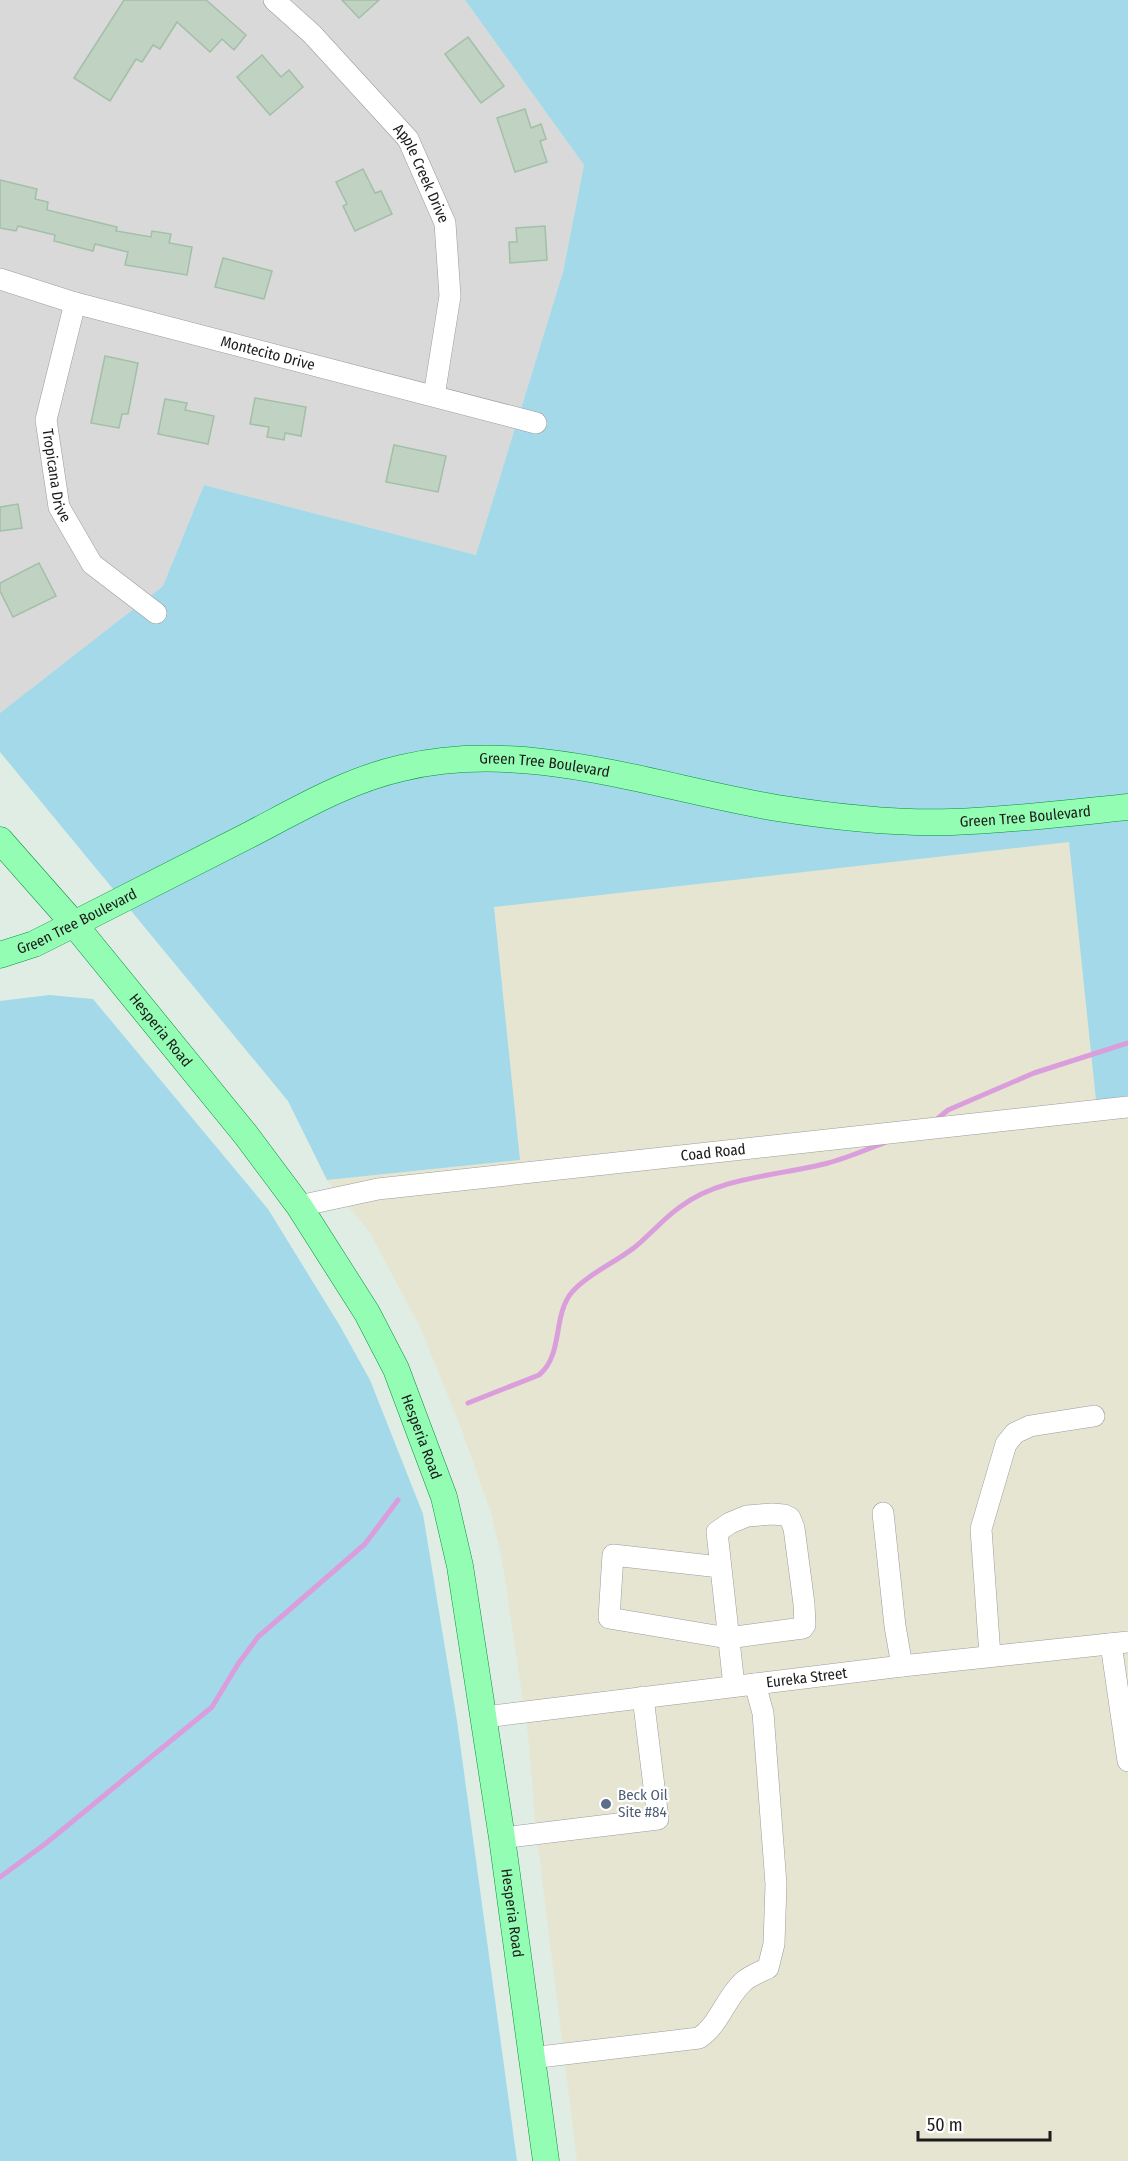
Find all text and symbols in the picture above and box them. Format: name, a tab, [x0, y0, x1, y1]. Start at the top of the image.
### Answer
street label: Apple Creek Drive	[390, 120, 453, 226]
street label: Montecito Drive	[219, 332, 317, 374]
street label: Tropicana Drive	[38, 427, 75, 525]
street label: Green Tree Boulevard	[479, 750, 611, 781]
street label: Green Tree Boulevard	[959, 802, 1092, 831]
street label: Green Tree Boulevard	[15, 885, 140, 958]
street label: Hesperia Road	[125, 990, 196, 1071]
street label: Coad Road	[680, 1140, 747, 1165]
street label: Hesperia Road	[397, 1392, 446, 1482]
street label: Eureka Street	[765, 1664, 848, 1692]
place label: Beck Oil Site #84	[618, 1786, 668, 1821]
marker: Beck Oil Site #84	[599, 1797, 613, 1811]
street label: Hesperia Road	[497, 1867, 527, 1958]
scale bar	[918, 2104, 1050, 2142]
text: 50 m	[927, 2114, 963, 2136]

